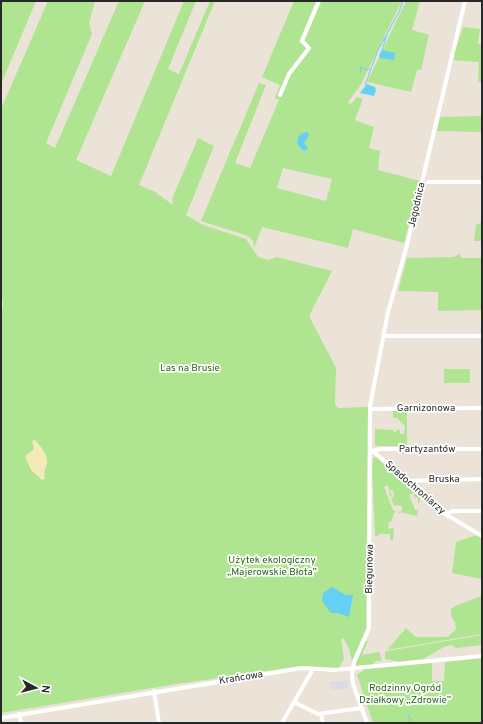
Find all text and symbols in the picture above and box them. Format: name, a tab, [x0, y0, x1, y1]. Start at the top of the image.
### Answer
street label: Jagodnica	[405, 181, 429, 229]
park label: Las na Brusie	[160, 362, 220, 375]
street label: Garnizonowa	[397, 402, 455, 415]
street label: Partyzantów	[399, 443, 455, 456]
street label: Spadochroniarzy	[382, 458, 448, 518]
street label: Bruska	[428, 473, 460, 486]
street label: Biegunowa	[363, 544, 377, 594]
park label: Użytek ekologiczny „Majerowskie Błota”	[227, 554, 317, 579]
north arrow	[16, 668, 56, 708]
street label: Krańcowa	[218, 668, 264, 688]
park label: Rodzinny Ogród Działkowy „Zdrowie”	[359, 682, 451, 707]
text: N	[38, 684, 52, 694]

